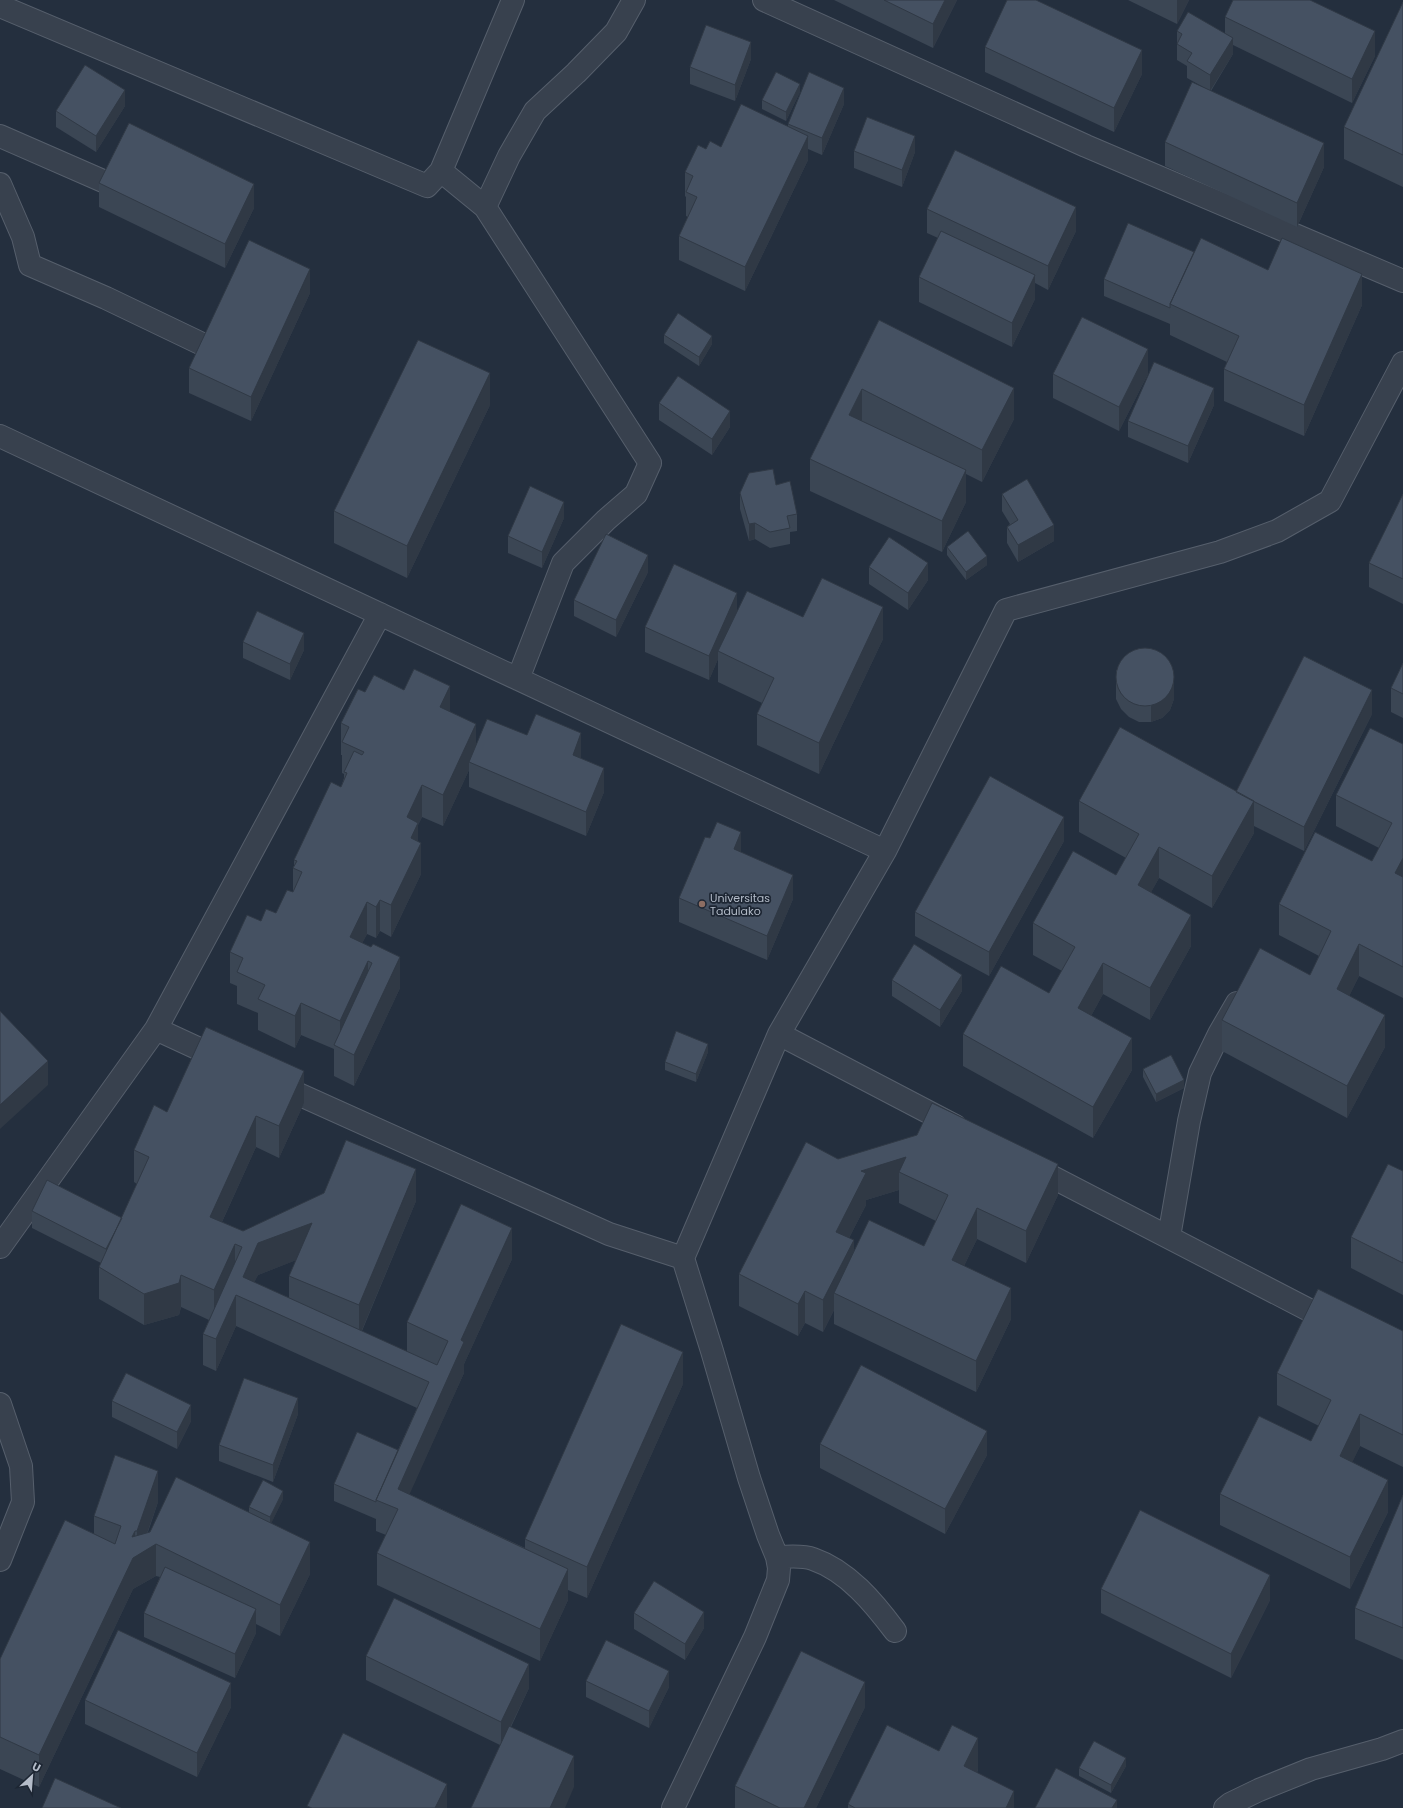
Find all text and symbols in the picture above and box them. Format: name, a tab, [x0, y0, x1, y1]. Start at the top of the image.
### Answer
place label: Universitas Tadulako	[710, 890, 770, 919]
marker: Universitas Tadulako	[697, 899, 707, 909]
north arrow	[12, 1756, 52, 1796]
text: U	[29, 1758, 44, 1776]

